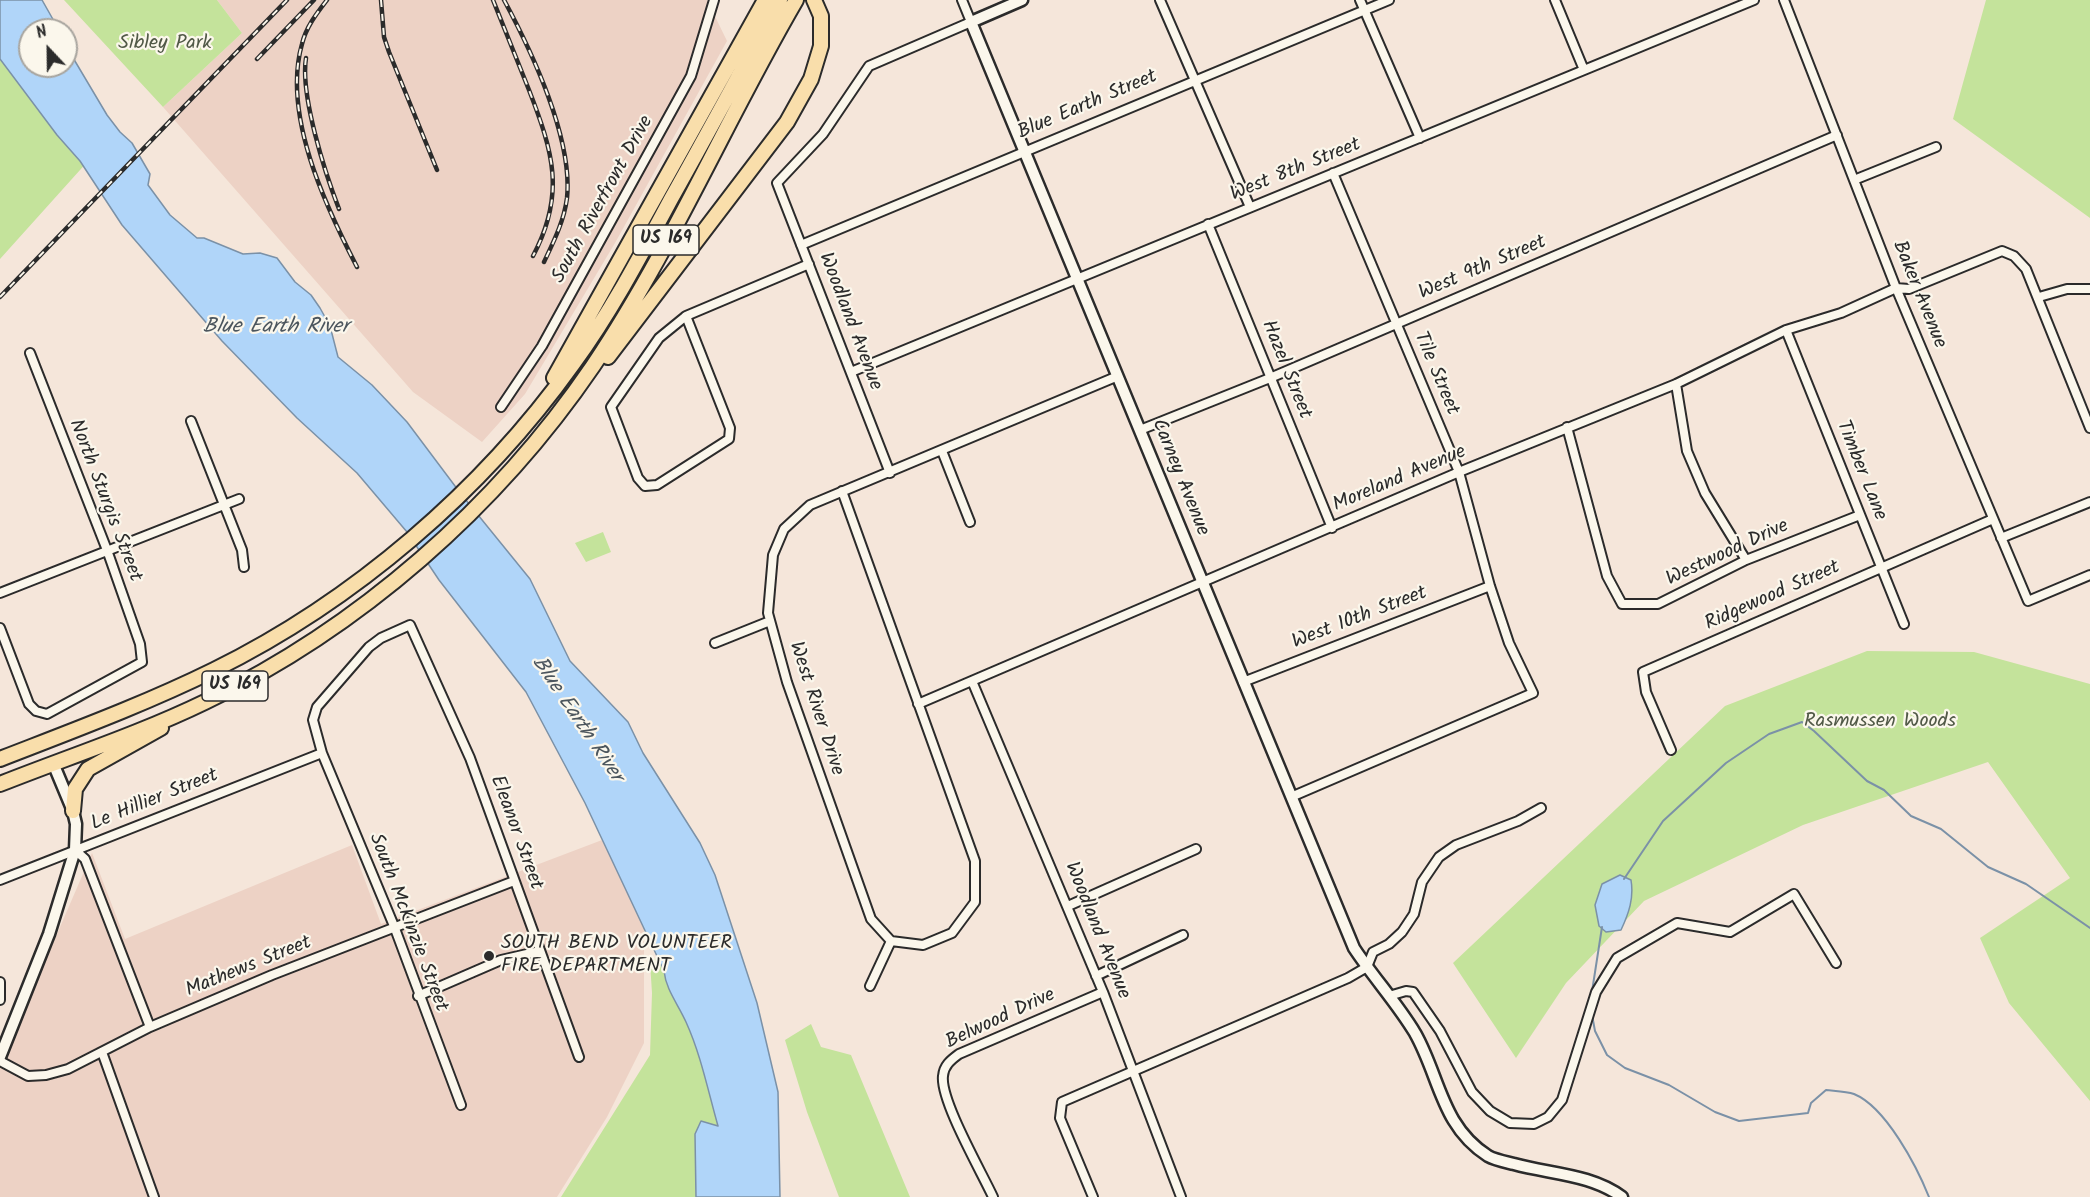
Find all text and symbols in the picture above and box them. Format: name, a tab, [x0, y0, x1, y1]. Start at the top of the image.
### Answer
north arrow	[18, 18, 78, 78]
text: N	[32, 19, 51, 46]
park label: Sibley Park	[118, 33, 212, 57]
street label: Blue Earth Street	[1015, 66, 1161, 146]
street label: South Riverfront Drive	[548, 112, 660, 288]
street label: West 8th Street	[1227, 134, 1365, 208]
road number: US 169	[633, 225, 699, 255]
street label: West 9th Street	[1416, 231, 1550, 307]
street label: Baker Avenue	[1886, 238, 1950, 352]
street label: Woodland Avenue	[812, 250, 886, 394]
water label: Blue Earth River	[203, 315, 349, 341]
street label: Hazel Street	[1254, 317, 1316, 423]
street label: Tile Street	[1407, 329, 1463, 419]
street label: North Sturgis Street	[62, 416, 146, 586]
street label: Carney Avenue	[1145, 416, 1213, 540]
street label: Timber Lane	[1829, 418, 1891, 524]
street label: Moreland Avenue	[1330, 441, 1470, 519]
street label: Westwood Drive	[1663, 515, 1793, 593]
street label: Ridgewood Street	[1702, 557, 1844, 637]
street label: West 10th Street	[1289, 582, 1431, 656]
street label: West River Drive	[782, 639, 848, 779]
water label: Blue Earth River	[525, 652, 627, 788]
road number: US 169	[202, 671, 268, 701]
park label: Rasmussen Woods	[1804, 711, 1956, 735]
street label: Le Hillier Street	[88, 765, 222, 837]
street label: Eleanor Street	[483, 772, 547, 894]
street label: South McKinzie Street	[362, 830, 452, 1016]
street label: Woodland Avenue	[1058, 859, 1134, 1003]
street label: Mathews Street	[183, 932, 315, 1004]
place label: SOUTH BEND VOLUNTEER FIRE DEPARTMENT	[501, 933, 732, 980]
marker: SOUTH BEND VOLUNTEER FIRE DEPARTMENT	[482, 949, 496, 963]
street label: Belwood Drive	[942, 984, 1060, 1056]

